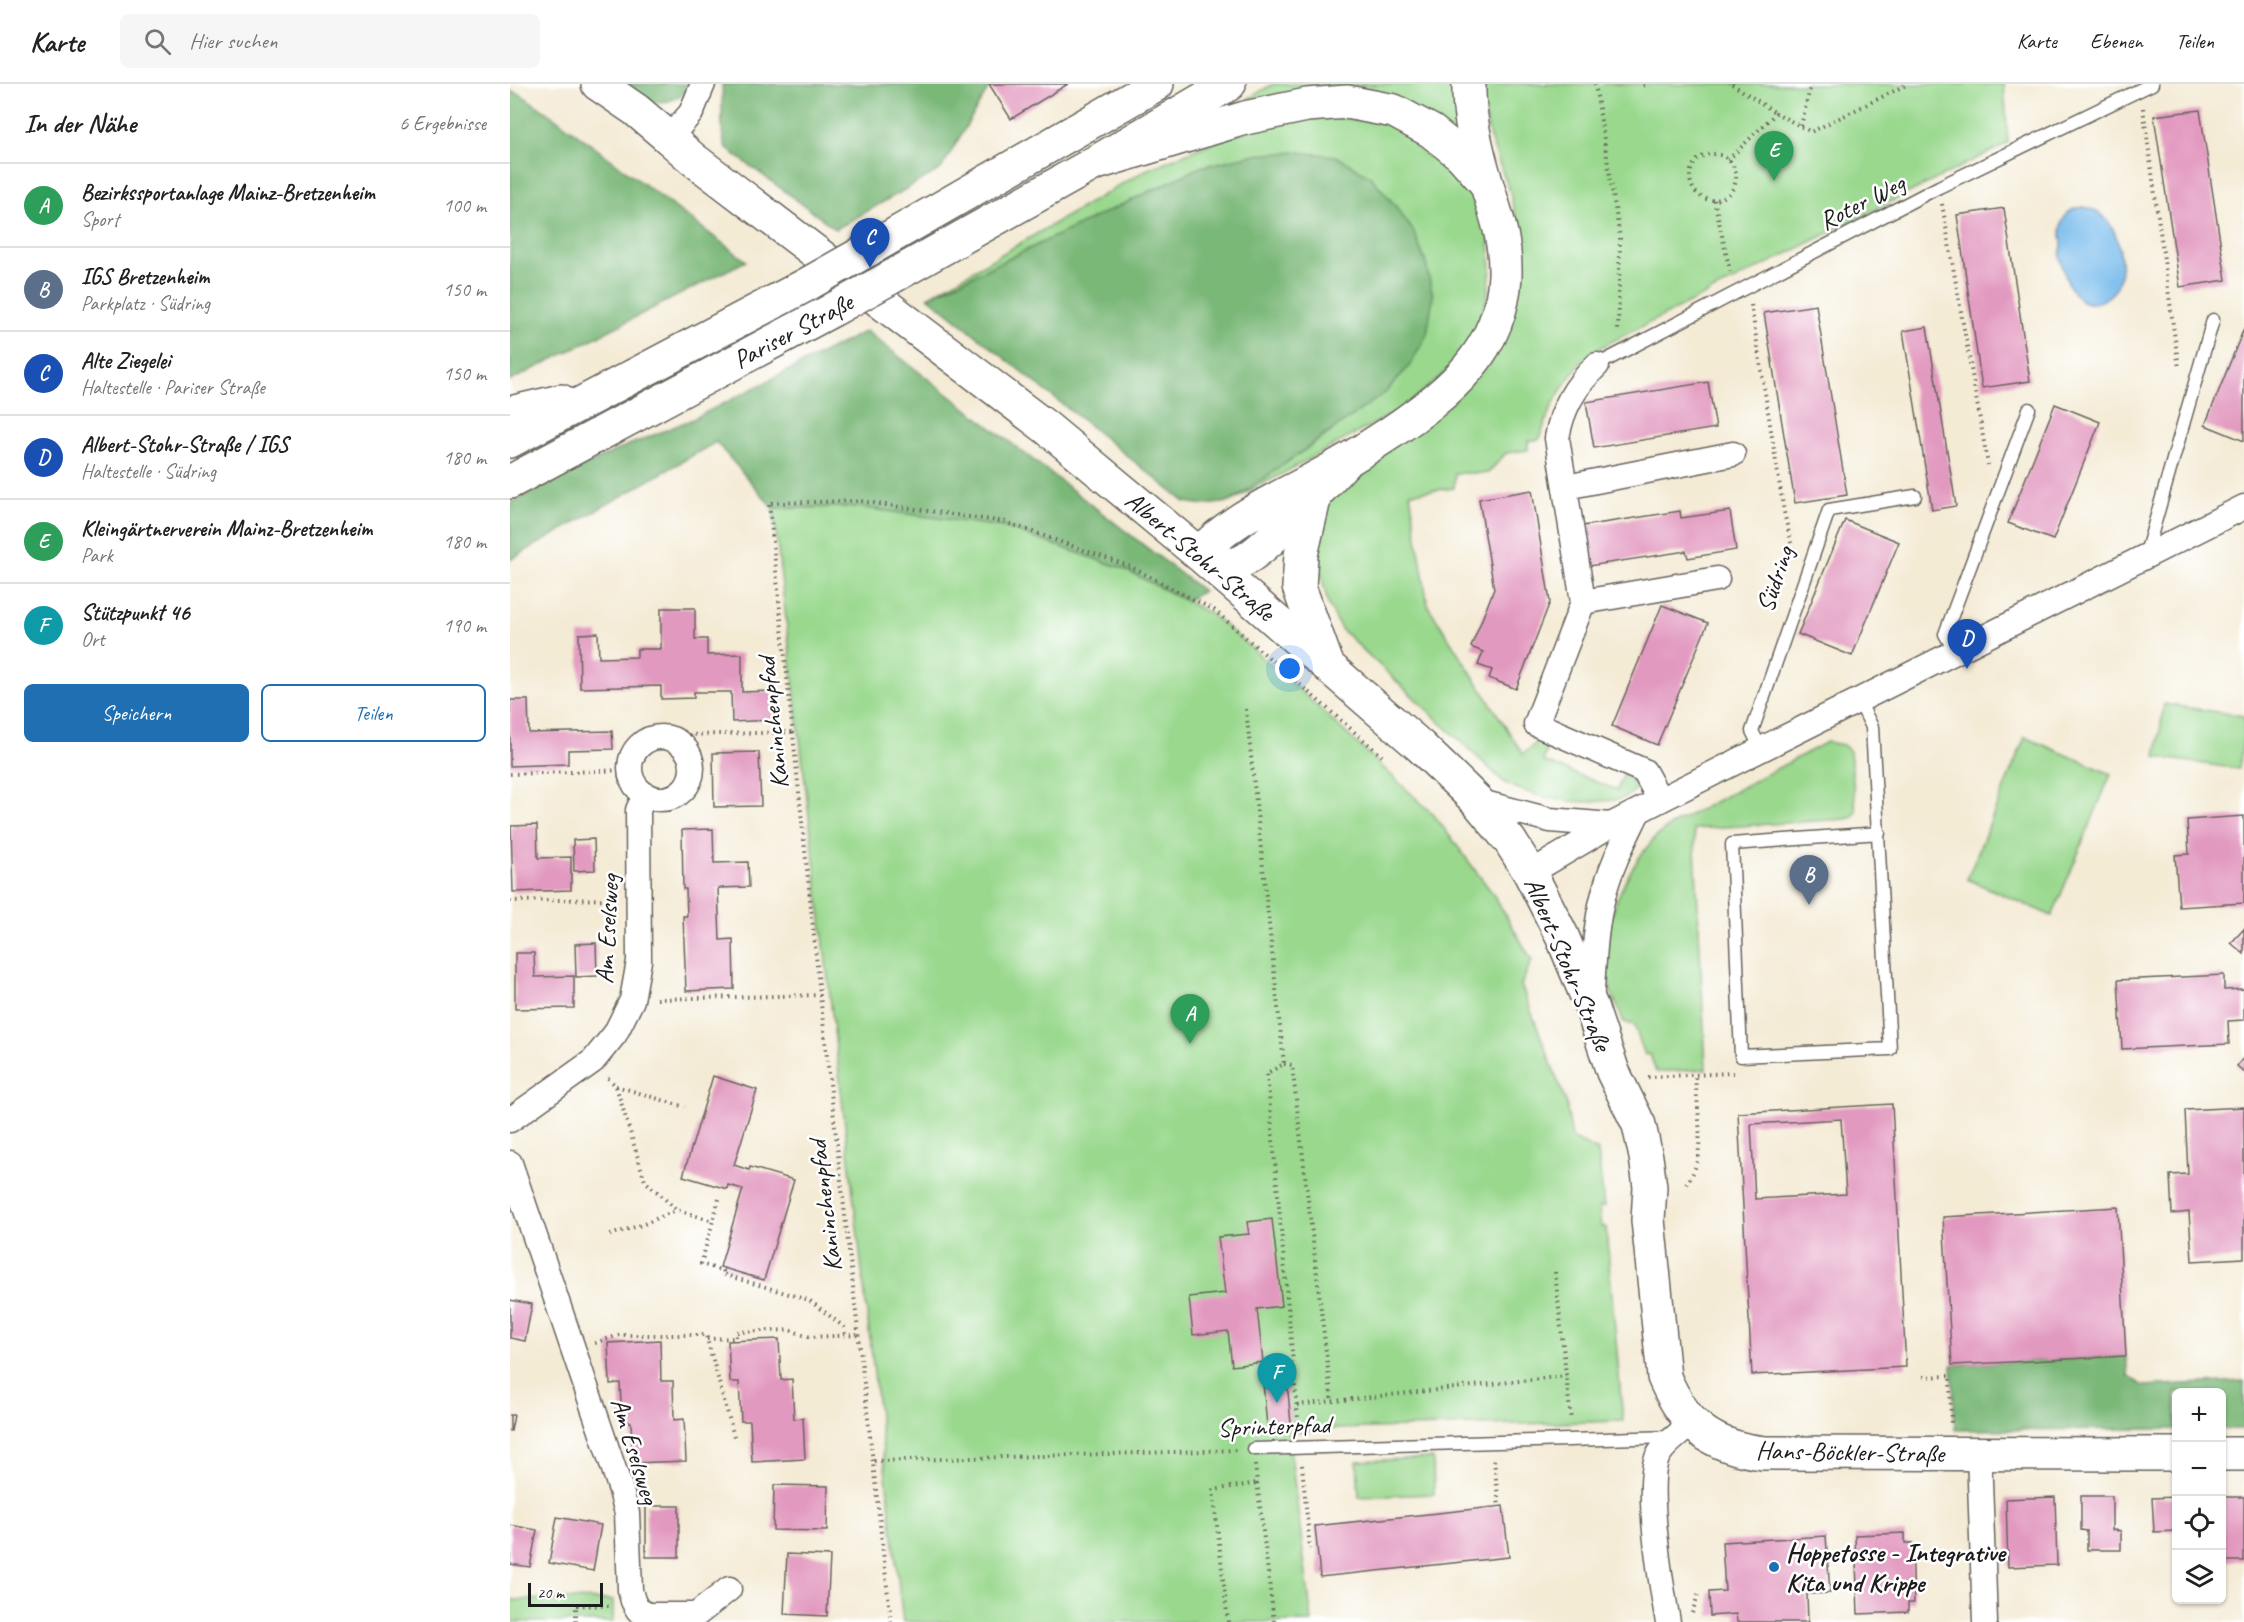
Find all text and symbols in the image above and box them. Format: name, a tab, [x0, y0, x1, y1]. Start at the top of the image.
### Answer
search box	[120, 14, 540, 68]
text: Karte	[30, 24, 84, 59]
icon: search	[141, 25, 174, 58]
text: Hier suchen	[189, 27, 278, 55]
text: Karte	[2017, 28, 2057, 54]
text: Ebenen	[2090, 28, 2143, 54]
text: Teilen	[2176, 28, 2214, 54]
text: In der Nähe	[24, 107, 136, 140]
text: 6 Ergebnisse	[399, 111, 486, 136]
pin: E	[1754, 132, 1794, 181]
street label: Roter Weg	[1814, 166, 1912, 238]
text: Bezirkssportanlage Mainz-Bretzenheim	[81, 179, 375, 207]
text: A	[38, 193, 49, 218]
text: 100 m	[443, 193, 486, 218]
text: Sport	[81, 207, 119, 232]
pin: C	[850, 218, 890, 268]
text: IGS Bretzenheim	[81, 263, 209, 291]
text: B	[38, 277, 49, 302]
text: 150 m	[443, 277, 486, 302]
street label: Pariser Straße	[727, 285, 861, 376]
text: Parkplatz · Südring	[81, 291, 210, 316]
text: Alte Ziegelei	[81, 347, 170, 375]
text: C	[39, 361, 48, 386]
text: 150 m	[443, 361, 486, 386]
text: Haltestelle · Pariser Straße	[81, 375, 265, 400]
text: Albert-Stohr-Straße / IGS	[81, 431, 288, 459]
text: D	[38, 445, 49, 470]
text: 180 m	[443, 445, 486, 470]
text: Haltestelle · Südring	[81, 459, 216, 484]
street label: Albert-Stohr-Straße	[1118, 484, 1284, 630]
text: Kleingärtnerverein Mainz-Bretzenheim	[81, 515, 372, 543]
text: E	[38, 529, 49, 554]
text: 180 m	[443, 529, 486, 554]
street label: Südring	[1748, 540, 1802, 616]
text: Park	[81, 543, 113, 568]
text: Stützpunkt 46	[81, 599, 190, 627]
text: F	[39, 613, 48, 638]
text: 190 m	[443, 613, 486, 638]
pin: D	[1948, 620, 1986, 669]
text: Ort	[81, 627, 105, 652]
street label: Kaninchenpfad	[749, 652, 796, 790]
your location	[1275, 654, 1304, 683]
button: Speichern	[24, 684, 249, 742]
button: Teilen	[261, 684, 486, 742]
pin: B	[1790, 856, 1828, 905]
street label: Am Eselsweg	[588, 872, 626, 985]
street label: Albert-Stohr-Straße	[1517, 872, 1620, 1058]
pin: A	[1170, 994, 1210, 1044]
street label: Kaninchenpfad	[800, 1135, 849, 1274]
pin: F	[1258, 1354, 1296, 1403]
map controls	[2172, 1388, 2226, 1604]
button: +	[2172, 1388, 2226, 1442]
street label: Am Eselsweg	[603, 1394, 667, 1510]
street label: Sprinterpfad	[1217, 1407, 1335, 1444]
street label: Hans-Böckler-Straße	[1756, 1434, 1947, 1470]
button: −	[2172, 1442, 2226, 1496]
button: locate	[2172, 1496, 2226, 1550]
place label: Hoppetosse - Integrative Kita und Krippe	[1786, 1536, 2007, 1599]
button: layers	[2172, 1550, 2226, 1604]
marker: Hoppetosse - Integrative Kita und Krippe	[1767, 1560, 1781, 1574]
scale bar	[528, 1580, 603, 1608]
text: 20 m	[537, 1583, 564, 1603]

